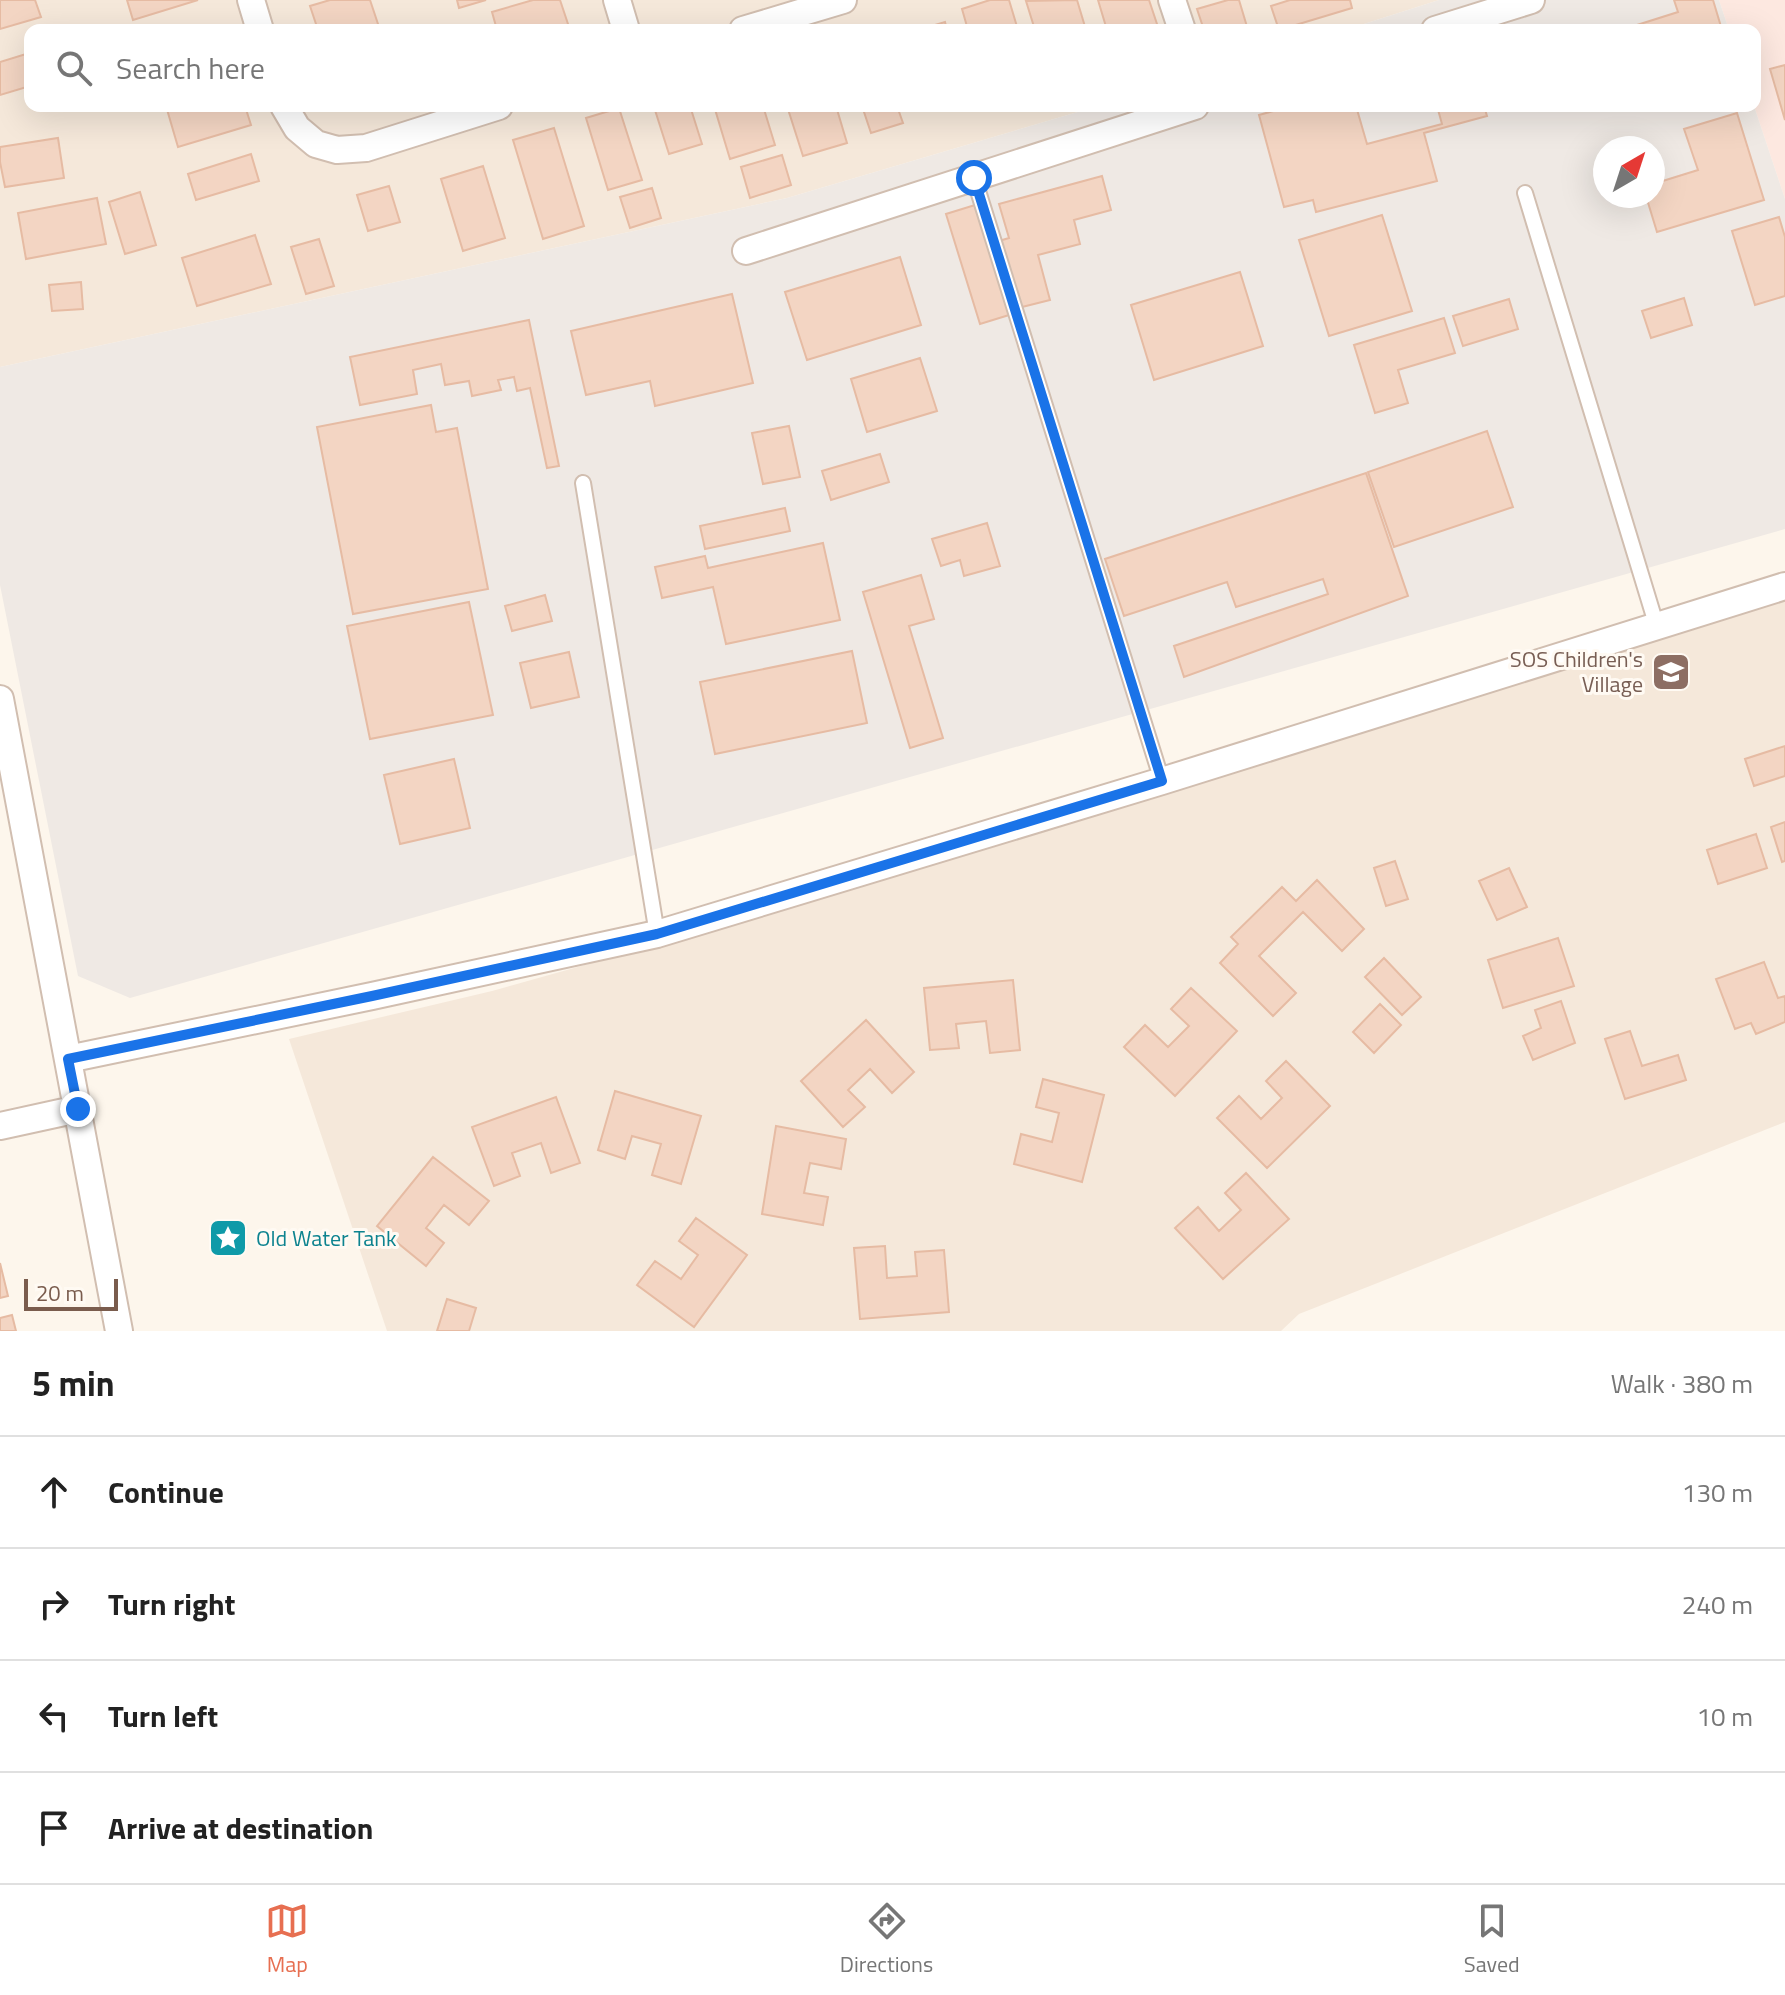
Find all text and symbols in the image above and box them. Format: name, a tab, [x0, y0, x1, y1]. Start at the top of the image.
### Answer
search box	[24, 24, 1761, 112]
text: Search here	[116, 45, 265, 91]
icon: search	[52, 46, 96, 90]
north arrow	[1593, 136, 1665, 208]
route start	[956, 160, 992, 196]
place label: SOS Children's Village	[1510, 642, 1643, 701]
school or university icon: SOS Children's Village	[1650, 651, 1692, 693]
route end	[60, 1091, 96, 1127]
place icon: Old Water Tank	[207, 1217, 249, 1259]
place label: Old Water Tank	[256, 1221, 397, 1255]
scale bar	[24, 1275, 118, 1311]
text: 20 m	[36, 1276, 84, 1310]
text: 5 min	[32, 1357, 115, 1409]
text: Walk · 380 m	[1611, 1364, 1753, 1403]
text: Continue	[108, 1469, 224, 1515]
icon: ahead	[32, 1470, 76, 1514]
text: 130 m	[1682, 1473, 1753, 1512]
text: Turn right	[108, 1581, 236, 1627]
icon: right	[32, 1582, 76, 1626]
text: 240 m	[1682, 1585, 1753, 1624]
text: Turn left	[108, 1693, 218, 1739]
icon: left	[32, 1694, 76, 1738]
text: 10 m	[1696, 1697, 1753, 1736]
text: Arrive at destination	[108, 1805, 373, 1851]
icon: arrive	[32, 1806, 76, 1850]
tab: Map	[265, 1899, 309, 1981]
tab: Directions	[840, 1899, 933, 1981]
tab: Saved	[1464, 1899, 1520, 1981]

